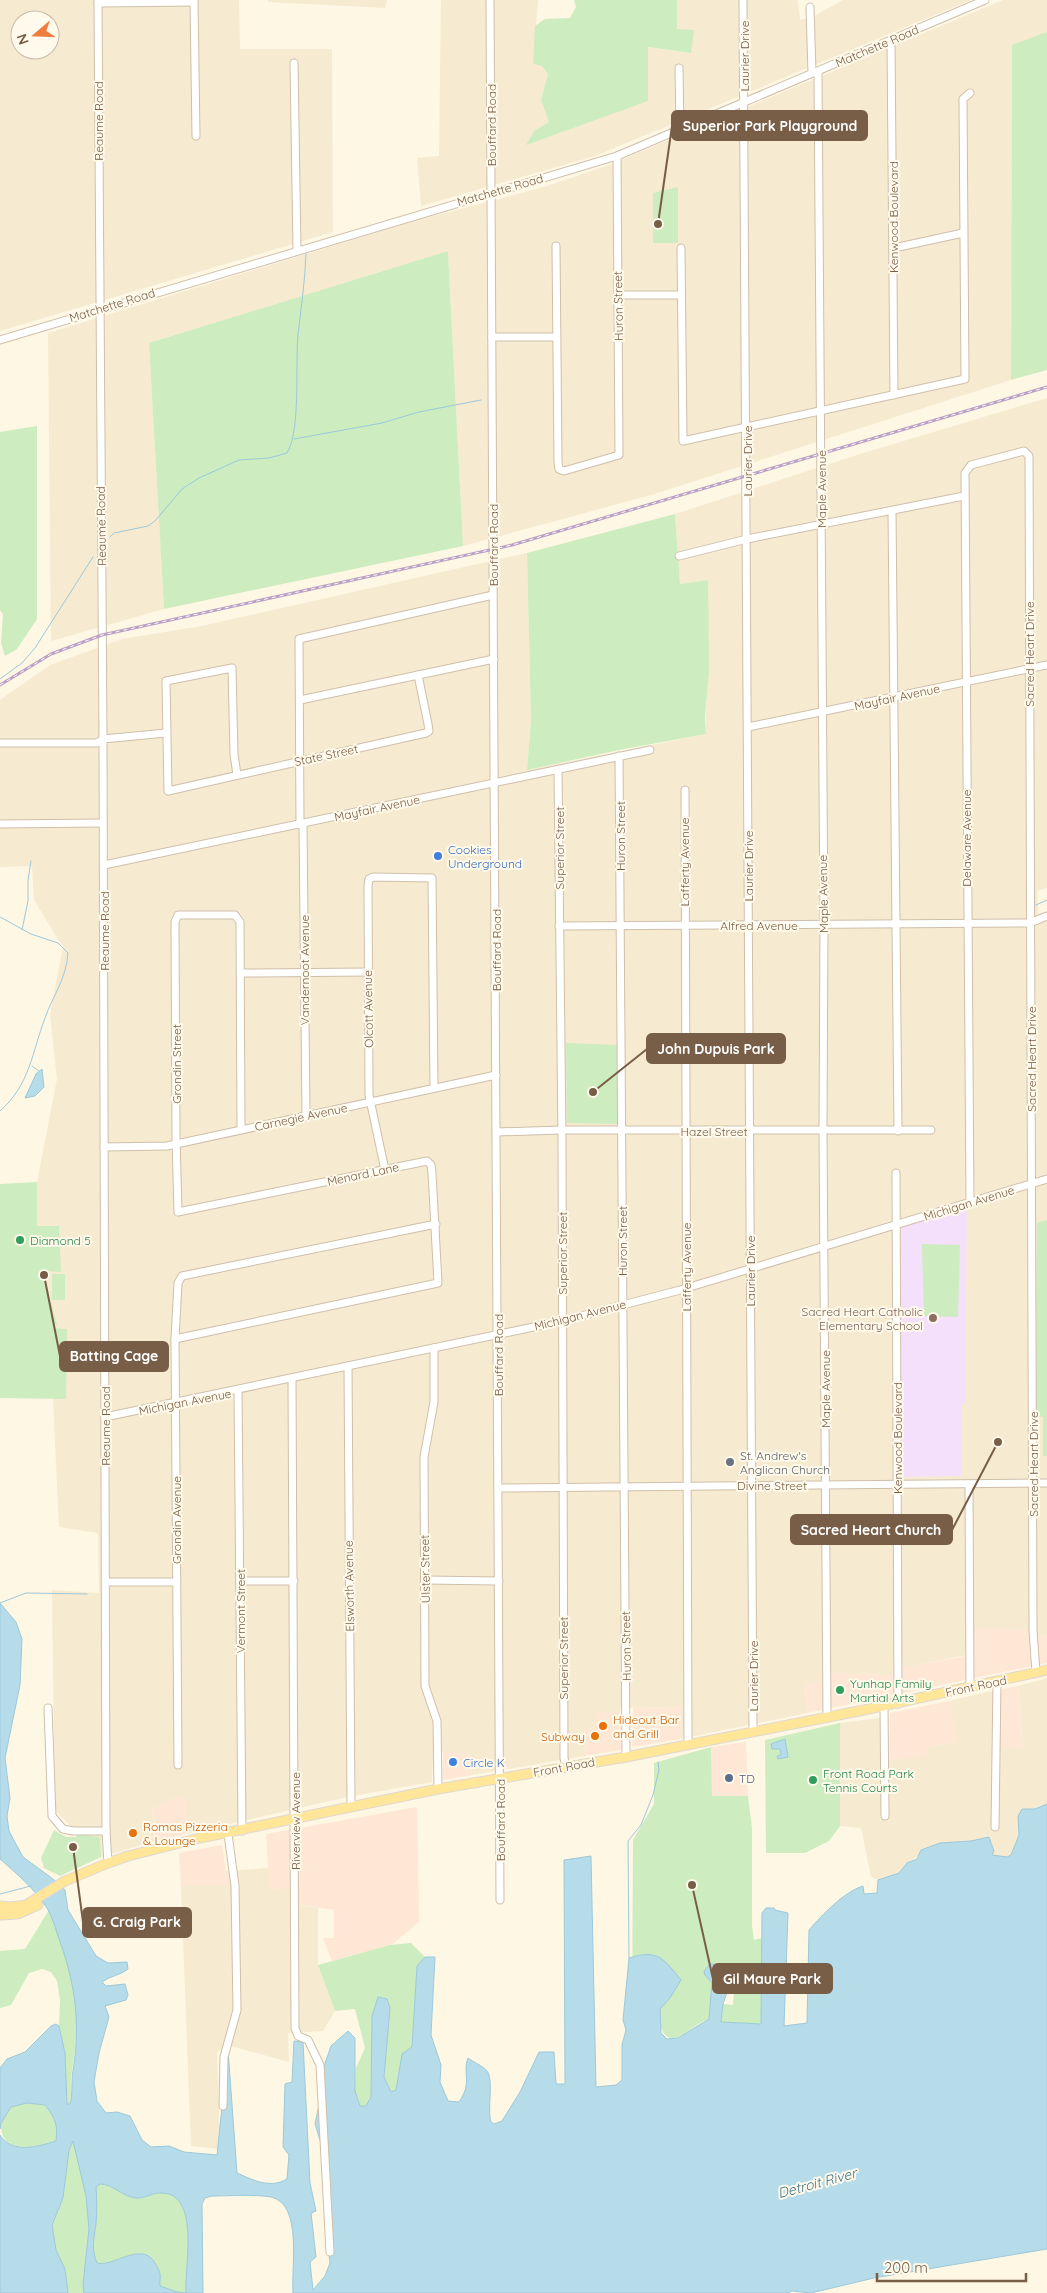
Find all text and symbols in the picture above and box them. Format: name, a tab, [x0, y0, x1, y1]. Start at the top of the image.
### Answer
north arrow	[10, 10, 60, 60]
street label: Laurier Drive	[737, 20, 752, 92]
street label: Matchette Road	[833, 22, 921, 70]
text: N	[13, 31, 33, 47]
street label: Reaume Road	[91, 81, 106, 161]
street label: Bouffard Road	[484, 84, 499, 166]
callout: Superior Park Playground	[672, 111, 867, 140]
text: Superior Park Playground	[683, 117, 857, 135]
street label: Kenwood Boulevard	[886, 161, 901, 273]
street label: Matchette Road	[455, 171, 545, 209]
street label: Huron Street	[610, 271, 626, 341]
street label: Matchette Road	[67, 285, 157, 325]
street label: Laurier Drive	[740, 425, 755, 497]
street label: Maple Avenue	[814, 450, 829, 528]
street label: Reaume Road	[93, 486, 109, 566]
street label: Bouffard Road	[486, 504, 501, 586]
street label: Sacred Heart Drive	[1022, 601, 1037, 707]
street label: Mayfair Avenue	[853, 681, 941, 713]
street label: State Street	[293, 741, 359, 769]
street label: Delaware Avenue	[959, 789, 974, 887]
street label: Mayfair Avenue	[333, 792, 421, 824]
street label: Huron Street	[613, 801, 628, 871]
street label: Superior Street	[552, 807, 567, 889]
street label: Lafferty Avenue	[677, 817, 692, 906]
street label: Laurier Drive	[741, 830, 756, 902]
place label: Cookies Underground	[448, 842, 522, 871]
marker: Cookies Underground	[432, 850, 444, 862]
street label: Maple Avenue	[815, 855, 831, 933]
street label: Reaume Road	[97, 891, 112, 971]
street label: Bouffard Road	[489, 909, 504, 991]
street label: Vandernoot Avenue	[297, 915, 312, 1025]
street label: Alfred Avenue	[720, 918, 798, 933]
street label: Olcott Avenue	[360, 970, 376, 1048]
street label: Sacred Heart Drive	[1024, 1006, 1039, 1112]
street label: Grondin Street	[169, 1024, 184, 1104]
callout: John Dupuis Park	[647, 1034, 785, 1063]
text: John Dupuis Park	[657, 1040, 775, 1058]
street label: Carnegie Avenue	[253, 1100, 349, 1134]
street label: Hazel Street	[680, 1124, 748, 1139]
street label: Menard Lane	[326, 1159, 401, 1189]
street label: Michigan Avenue	[922, 1182, 1016, 1224]
street label: Huron Street	[615, 1206, 630, 1276]
street label: Superior Street	[555, 1212, 570, 1294]
street label: Lafferty Avenue	[679, 1222, 694, 1311]
place label: Diamond 5	[30, 1233, 91, 1248]
marker: Diamond 5	[14, 1234, 26, 1246]
street label: Laurier Drive	[743, 1235, 758, 1307]
street label: Michigan Avenue	[533, 1296, 628, 1334]
place label: Sacred Heart Catholic Elementary School	[802, 1304, 923, 1333]
marker: Sacred Heart Catholic Elementary School	[927, 1312, 939, 1324]
street label: Bouffard Road	[491, 1314, 506, 1396]
callout: Batting Cage	[60, 1342, 168, 1371]
text: Batting Cage	[70, 1347, 158, 1365]
street label: Maple Avenue	[818, 1350, 833, 1428]
street label: Kenwood Boulevard	[890, 1382, 905, 1494]
street label: Reaume Road	[98, 1386, 113, 1466]
street label: Michigan Avenue	[137, 1386, 233, 1418]
street label: Sacred Heart Drive	[1026, 1411, 1041, 1517]
place label: St. Andrew's Anglican Church	[740, 1448, 830, 1477]
marker: St. Andrew's Anglican Church	[724, 1456, 736, 1468]
street label: Grondin Avenue	[169, 1476, 184, 1564]
street label: Divine Street	[737, 1478, 807, 1493]
callout: Sacred Heart Church	[791, 1515, 952, 1544]
text: Sacred Heart Church	[801, 1521, 941, 1539]
street label: Ulster Street	[417, 1535, 433, 1603]
street label: Elsworth Avenue	[341, 1540, 357, 1632]
street label: Vermont Street	[233, 1569, 248, 1653]
street label: Huron Street	[618, 1611, 634, 1681]
street label: Superior Street	[556, 1617, 571, 1699]
street label: Laurier Drive	[746, 1640, 761, 1712]
street label: Front Road	[944, 1672, 1008, 1700]
place label: Yunhap Family Martial Arts	[850, 1676, 932, 1705]
marker: Yunhap Family Martial Arts	[834, 1684, 846, 1696]
place label: Hideout Bar and Grill	[613, 1712, 680, 1741]
marker: Hideout Bar and Grill	[597, 1720, 609, 1732]
place label: Subway	[541, 1729, 585, 1744]
marker: Subway	[589, 1730, 601, 1742]
street label: Front Road	[532, 1754, 596, 1780]
place label: Circle K	[463, 1755, 505, 1770]
marker: Circle K	[447, 1756, 459, 1768]
place label: Front Road Park Tennis Courts	[823, 1766, 914, 1795]
place label: TD	[739, 1771, 755, 1786]
street label: Riverview Avenue	[288, 1772, 303, 1870]
marker: TD	[723, 1772, 735, 1784]
marker: Front Road Park Tennis Courts	[807, 1774, 819, 1786]
street label: Bouffard Road	[493, 1779, 508, 1861]
place label: Romas Pizzeria & Lounge	[143, 1819, 228, 1848]
marker: Romas Pizzeria & Lounge	[127, 1827, 139, 1839]
callout: G. Craig Park	[83, 1908, 191, 1937]
text: G. Craig Park	[93, 1913, 181, 1931]
callout: Gil Maure Park	[713, 1964, 832, 1993]
text: Gil Maure Park	[723, 1970, 821, 1988]
water label: Detroit River	[776, 2163, 860, 2202]
scale bar	[877, 2250, 1026, 2282]
text: 200 m	[884, 2258, 928, 2277]

